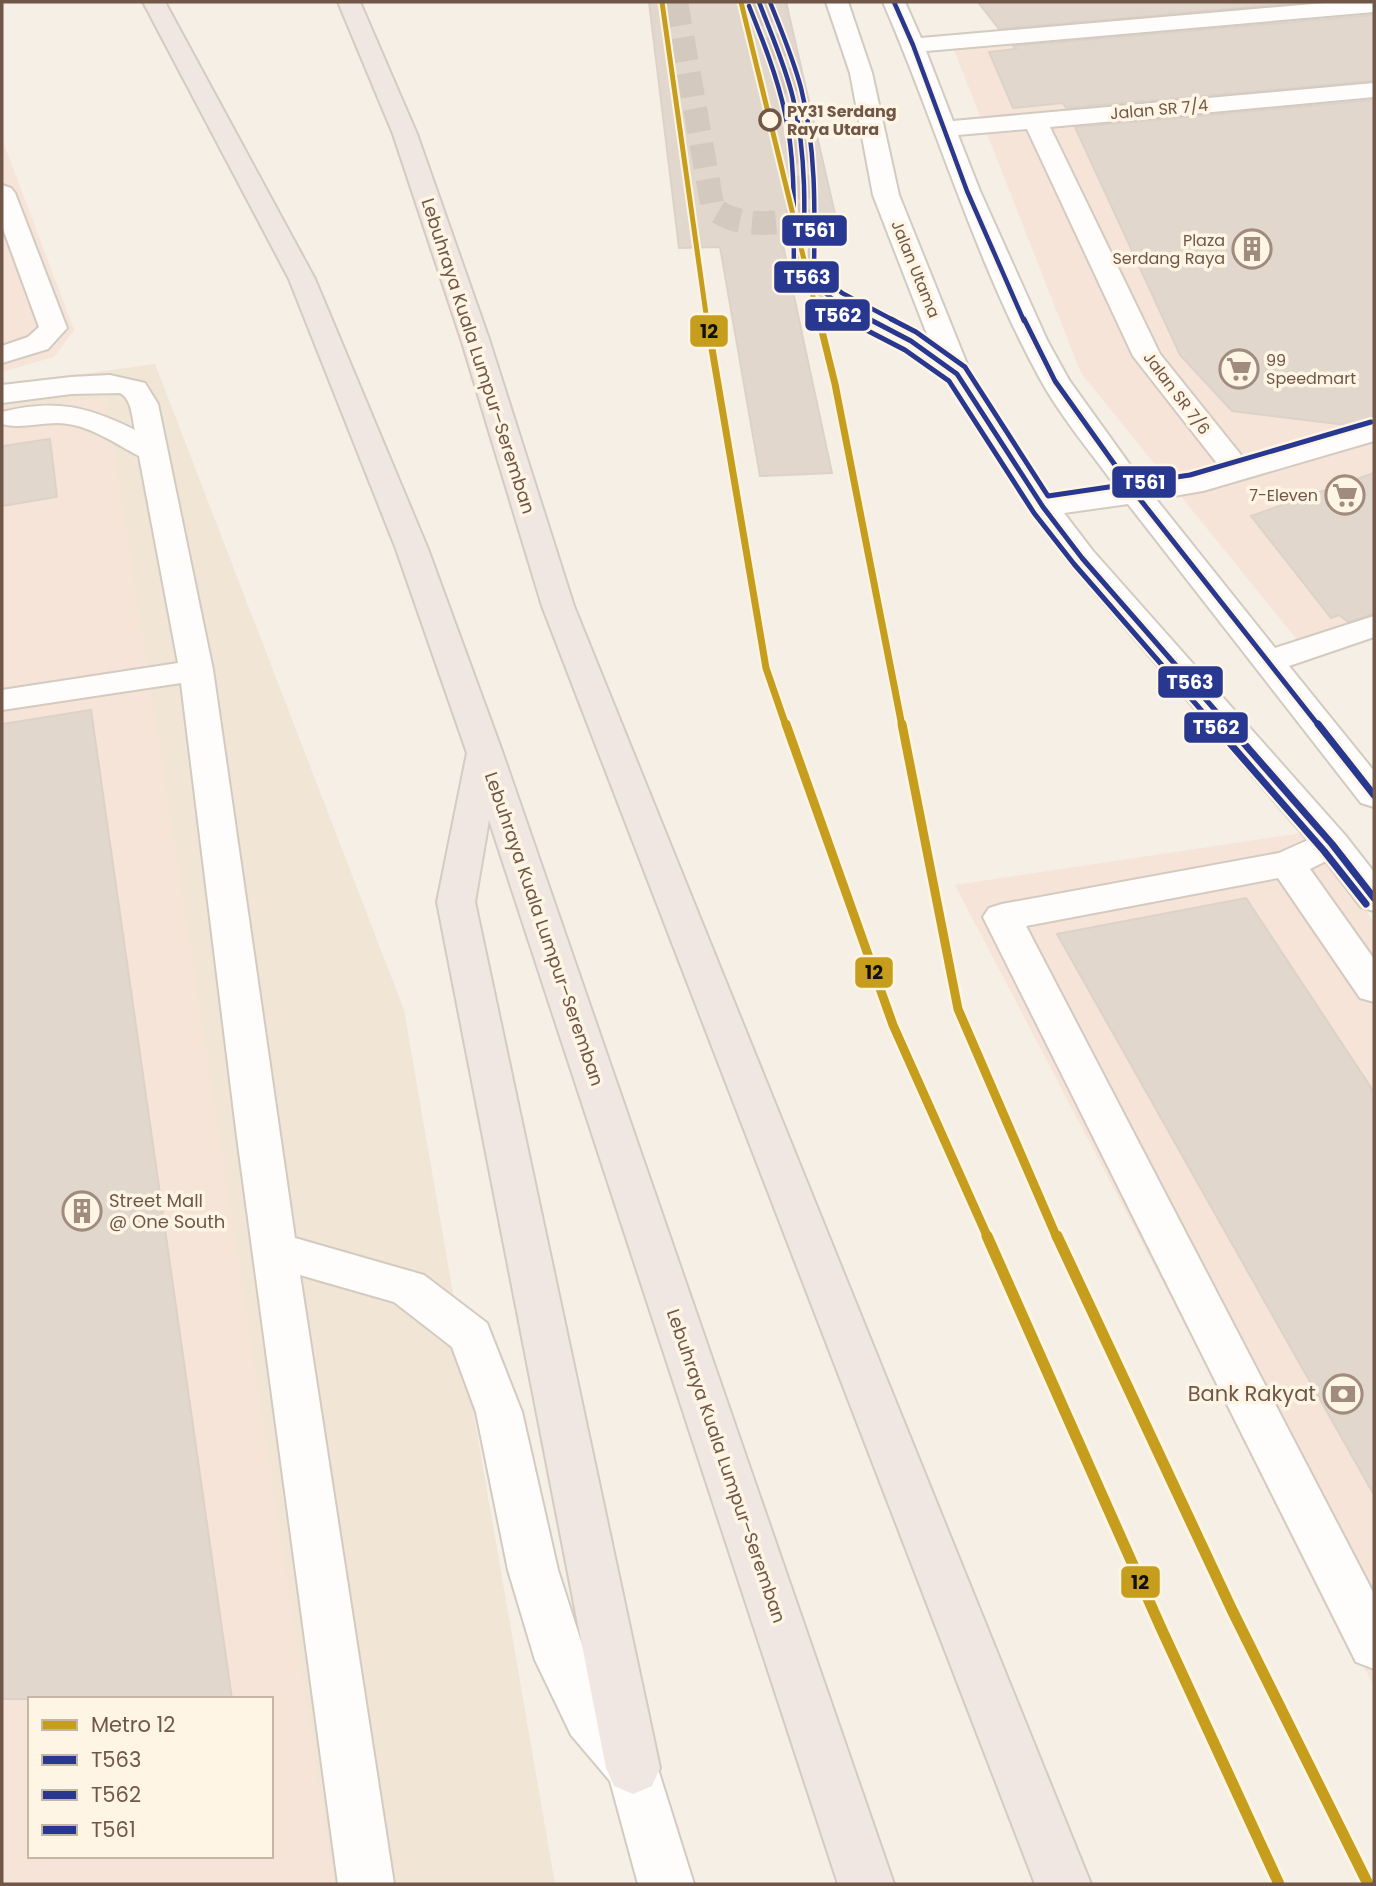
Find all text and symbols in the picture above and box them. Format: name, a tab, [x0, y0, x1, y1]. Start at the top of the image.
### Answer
street label: Jalan SR 7/4	[1109, 94, 1209, 125]
place label: PY31 Serdang Raya Utara	[787, 100, 897, 141]
marker: PY31 Serdang Raya Utara	[759, 109, 781, 131]
street label: Lebuhraya Kuala Lumpur–Seremban	[416, 195, 541, 517]
line badge: T561	[781, 214, 848, 247]
text: T561	[793, 217, 835, 244]
street label: Jalan Utama	[886, 217, 946, 321]
building icon: Plaza Serdang Raya	[1231, 228, 1273, 270]
place label: Plaza Serdang Raya	[1112, 229, 1225, 270]
line badge: T563	[773, 260, 840, 294]
text: T563	[783, 264, 831, 291]
line badge: T562	[804, 298, 871, 332]
text: T562	[815, 302, 861, 329]
line badge: 12	[689, 314, 729, 348]
text: 12	[700, 318, 718, 345]
street label: Jalan SR 7/6	[1138, 347, 1215, 440]
supermarket icon: 99 Speedmart	[1218, 348, 1260, 390]
place label: 99 Speedmart	[1266, 349, 1356, 390]
line badge: T561	[1111, 465, 1177, 499]
text: T561	[1123, 469, 1165, 496]
supermarket icon: 7-Eleven	[1324, 474, 1366, 516]
place label: 7-Eleven	[1249, 484, 1318, 507]
line badge: T563	[1157, 665, 1224, 699]
text: T563	[1166, 669, 1214, 696]
line badge: T562	[1183, 711, 1249, 744]
text: T562	[1193, 714, 1239, 741]
street label: Lebuhraya Kuala Lumpur–Seremban	[479, 769, 610, 1089]
line badge: 12	[854, 956, 894, 989]
text: 12	[865, 959, 883, 986]
place label: Street Mall @ One South	[109, 1188, 225, 1234]
building icon: Street Mall @ One South	[61, 1190, 103, 1232]
street label: Lebuhraya Kuala Lumpur–Seremban	[661, 1306, 792, 1626]
bank icon: Bank Rakyat	[1322, 1373, 1364, 1415]
place label: Bank Rakyat	[1188, 1379, 1316, 1408]
line badge: 12	[1120, 1565, 1161, 1599]
text: 12	[1131, 1569, 1149, 1596]
legend	[28, 1697, 273, 1858]
text: Metro 12	[91, 1710, 175, 1739]
text: T563	[91, 1745, 141, 1774]
text: T562	[91, 1780, 141, 1809]
text: T561	[91, 1815, 136, 1844]

